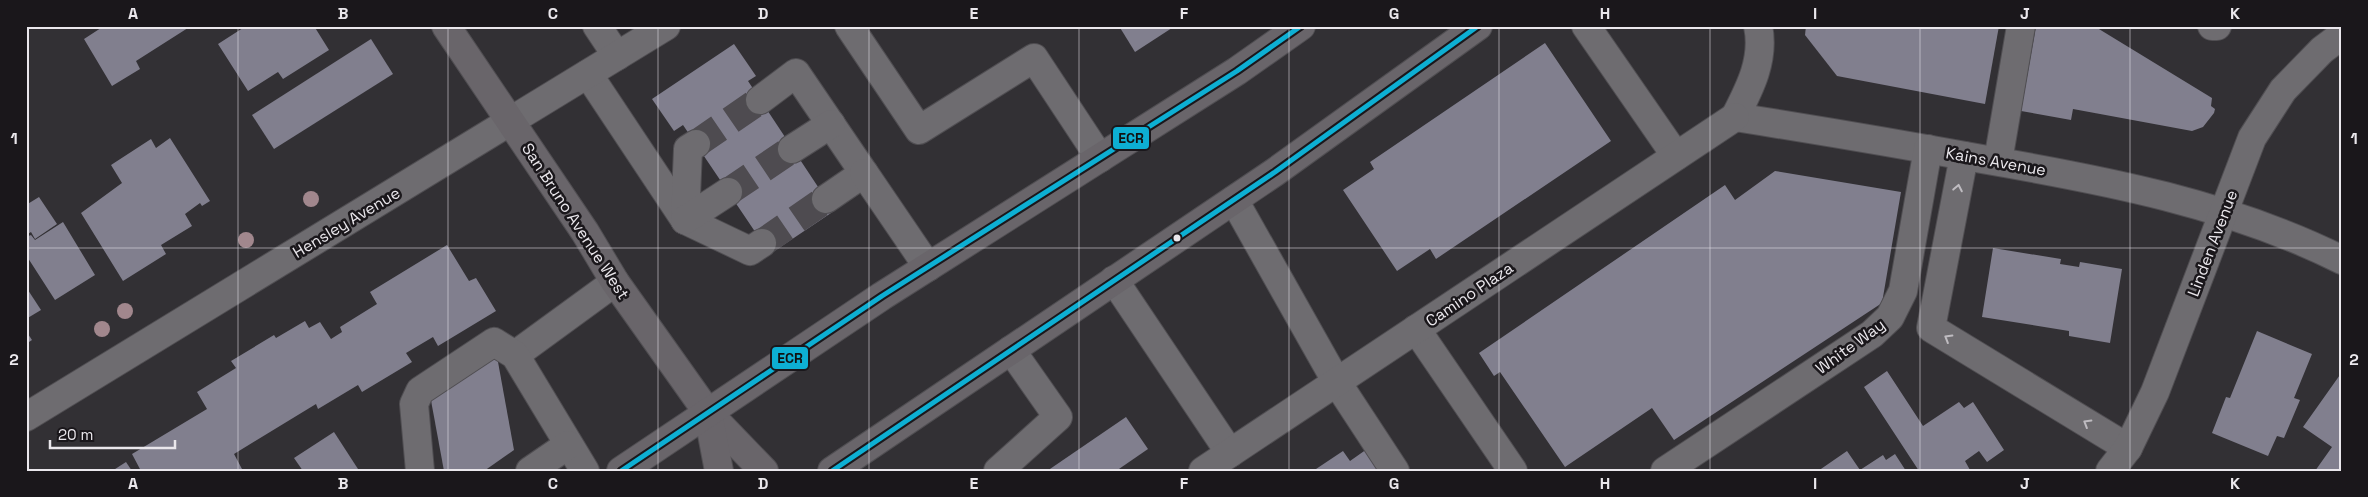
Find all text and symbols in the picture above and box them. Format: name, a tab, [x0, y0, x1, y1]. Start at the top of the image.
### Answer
text: A	[128, 3, 138, 24]
text: B	[338, 3, 348, 24]
text: C	[548, 3, 558, 24]
text: D	[758, 3, 768, 24]
text: E	[970, 3, 979, 24]
text: F	[1180, 3, 1189, 24]
text: G	[1389, 3, 1399, 24]
text: H	[1600, 3, 1610, 24]
text: I	[1813, 3, 1817, 24]
text: J	[2020, 3, 2030, 24]
text: K	[2230, 3, 2240, 24]
line badge: ECR	[1112, 126, 1150, 150]
text: 1	[10, 128, 18, 149]
text: 1	[2350, 128, 2358, 149]
text: ECR	[1118, 129, 1144, 147]
street label: San Bruno Avenue West	[517, 139, 634, 303]
street label: Kains Avenue	[1944, 142, 2048, 181]
street label: Hensley Avenue	[289, 182, 404, 263]
one-way arrow	[1952, 183, 1962, 192]
street label: Linden Avenue	[2183, 187, 2242, 299]
unlabelled marker	[1172, 233, 1182, 243]
street label: Camino Plaza	[1421, 257, 1517, 331]
street label: White Way	[1811, 314, 1889, 379]
one-way arrow	[1945, 335, 1954, 345]
line badge: ECR	[771, 346, 809, 370]
text: 2	[9, 349, 19, 370]
text: ECR	[777, 349, 803, 367]
text: 2	[2349, 349, 2359, 370]
scale bar	[50, 417, 175, 449]
one-way arrow	[2083, 420, 2092, 429]
text: 20 m	[58, 425, 93, 444]
text: A	[128, 473, 138, 494]
text: B	[338, 473, 348, 494]
text: C	[548, 473, 558, 494]
text: D	[758, 473, 768, 494]
text: E	[970, 473, 979, 494]
text: F	[1180, 473, 1189, 494]
text: G	[1389, 473, 1399, 494]
text: H	[1600, 473, 1610, 494]
text: I	[1813, 473, 1817, 494]
text: J	[2020, 473, 2030, 494]
text: K	[2230, 473, 2240, 494]

